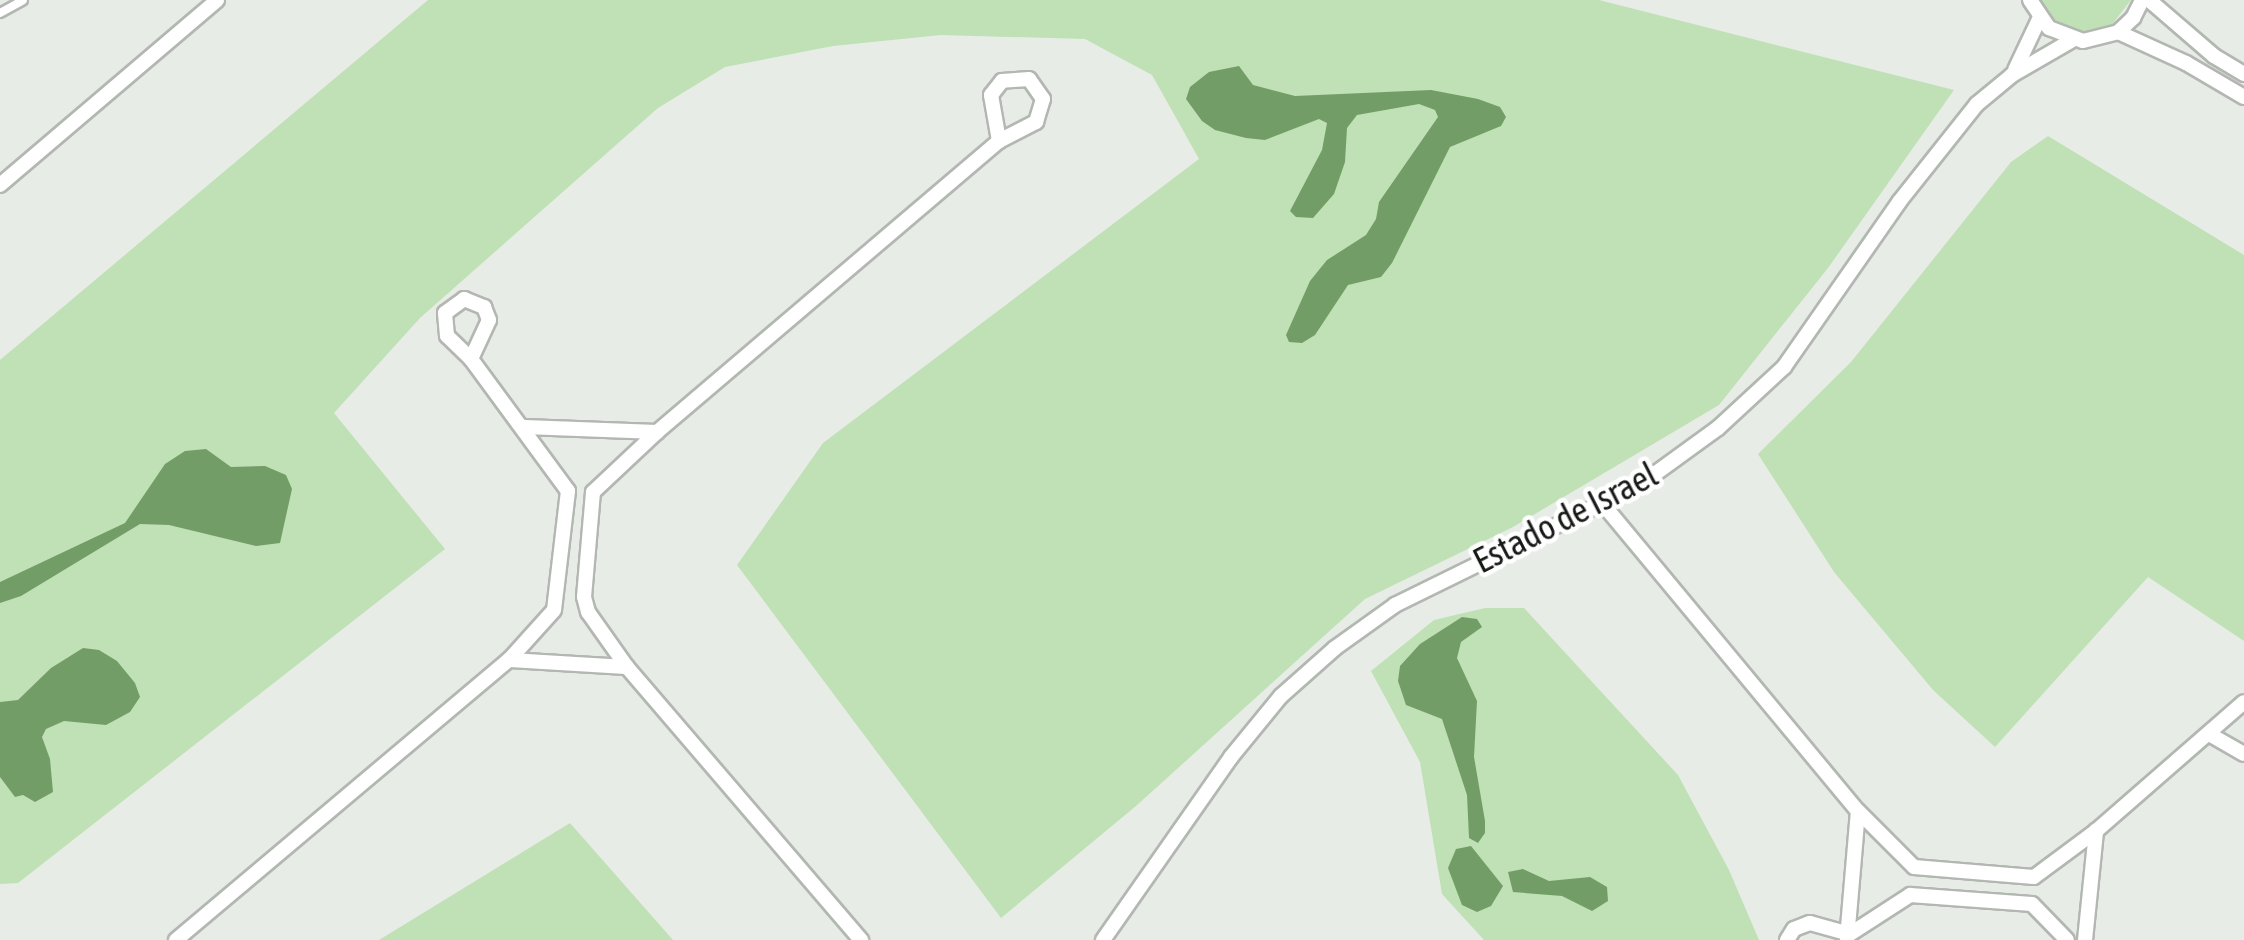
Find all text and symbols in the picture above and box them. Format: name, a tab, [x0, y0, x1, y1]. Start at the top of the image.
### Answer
street label: Estado de Israel	[1466, 453, 1664, 581]

